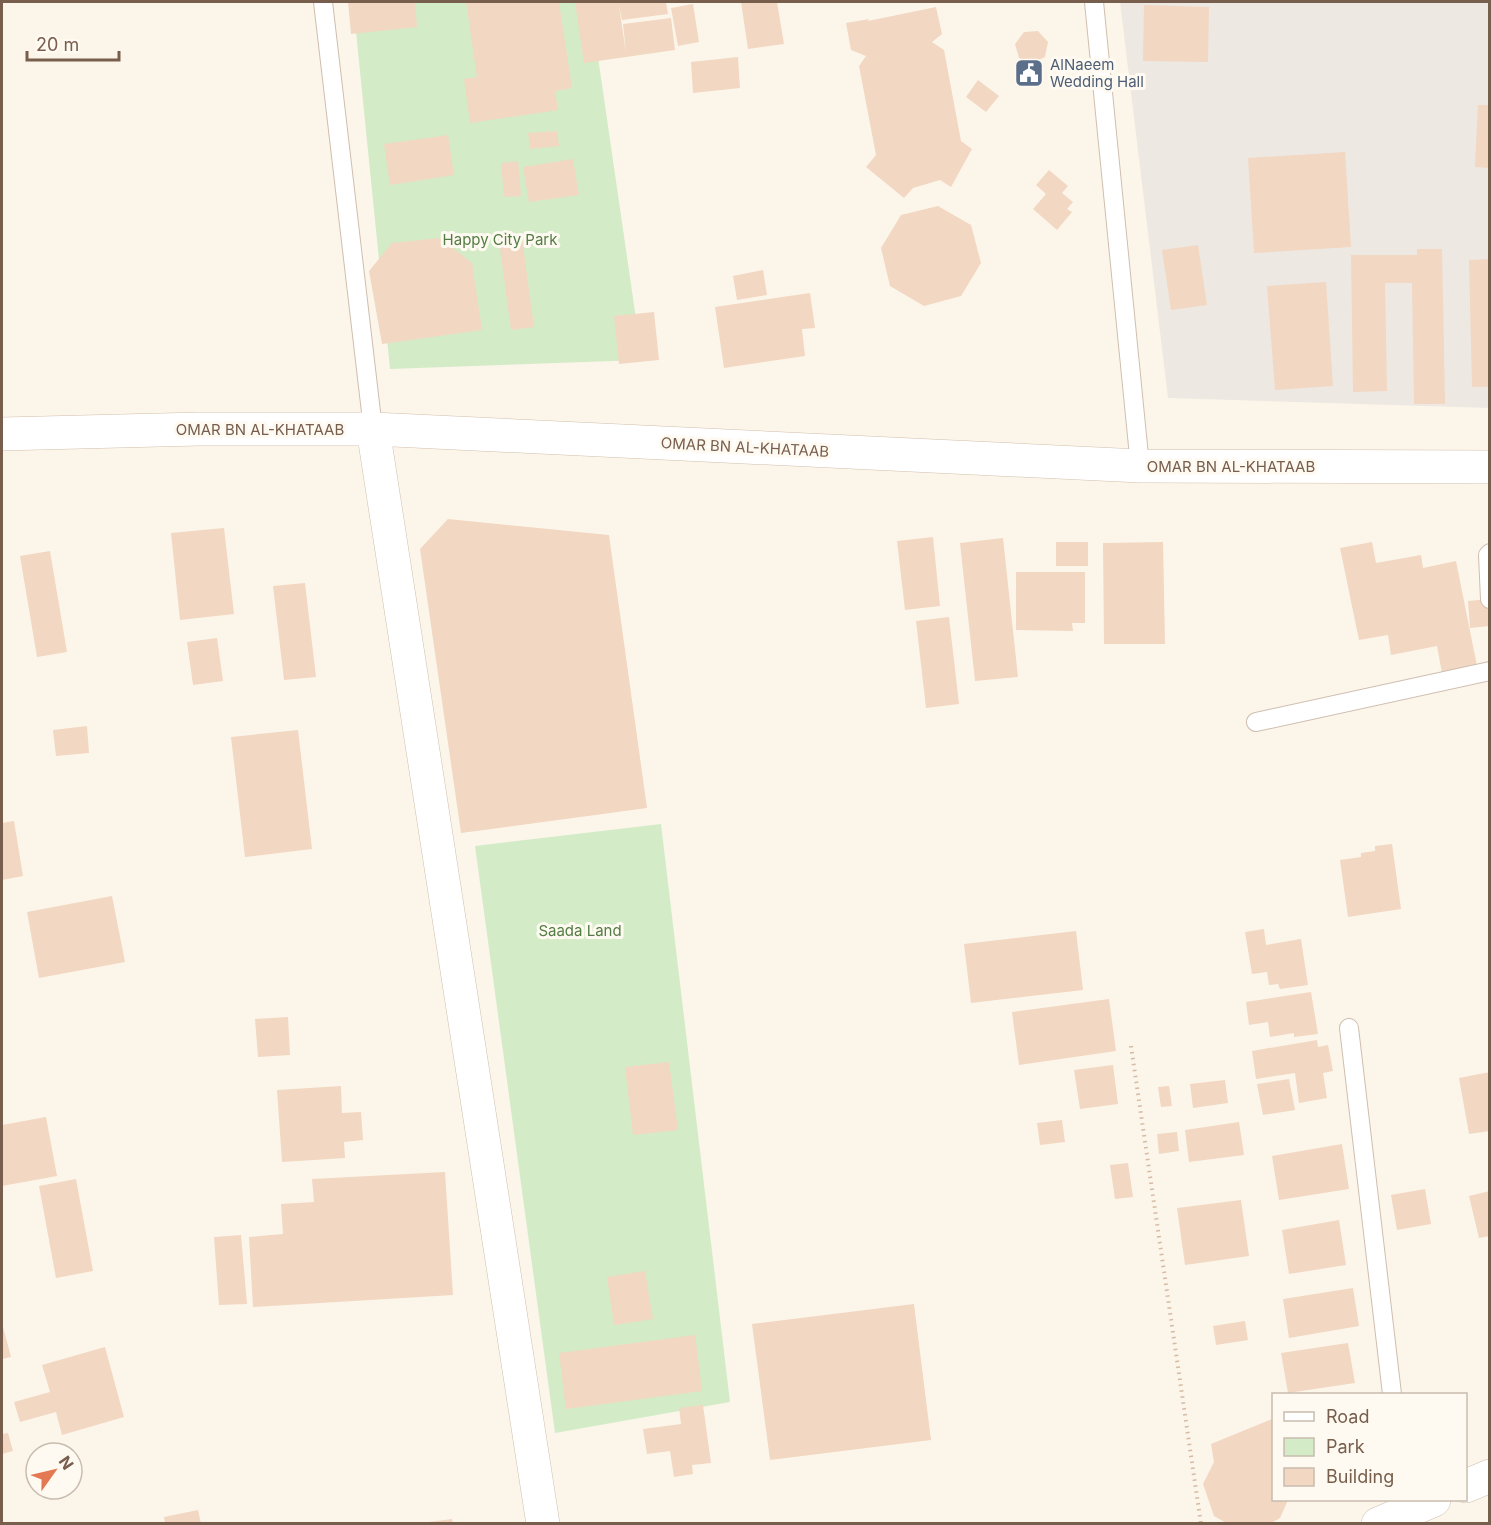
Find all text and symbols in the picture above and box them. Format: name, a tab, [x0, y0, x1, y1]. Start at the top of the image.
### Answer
scale bar	[27, 24, 118, 62]
text: 20 m	[36, 34, 79, 55]
place label: AlNaeem Wedding Hall	[1050, 55, 1144, 91]
public building icon: AlNaeem Wedding Hall	[1013, 57, 1045, 89]
park label: Happy City Park	[443, 230, 558, 249]
street label: OMAR BN AL-KHATAAB	[176, 420, 344, 439]
street label: OMAR BN AL-KHATAAB	[660, 433, 830, 461]
street label: OMAR BN AL-KHATAAB	[1147, 457, 1315, 476]
park label: Saada Land	[538, 921, 622, 940]
legend	[1272, 1393, 1467, 1501]
text: Road	[1326, 1406, 1369, 1427]
text: Park	[1326, 1436, 1365, 1457]
north arrow	[24, 1441, 84, 1501]
text: N	[55, 1452, 78, 1473]
text: Building	[1326, 1466, 1394, 1487]

